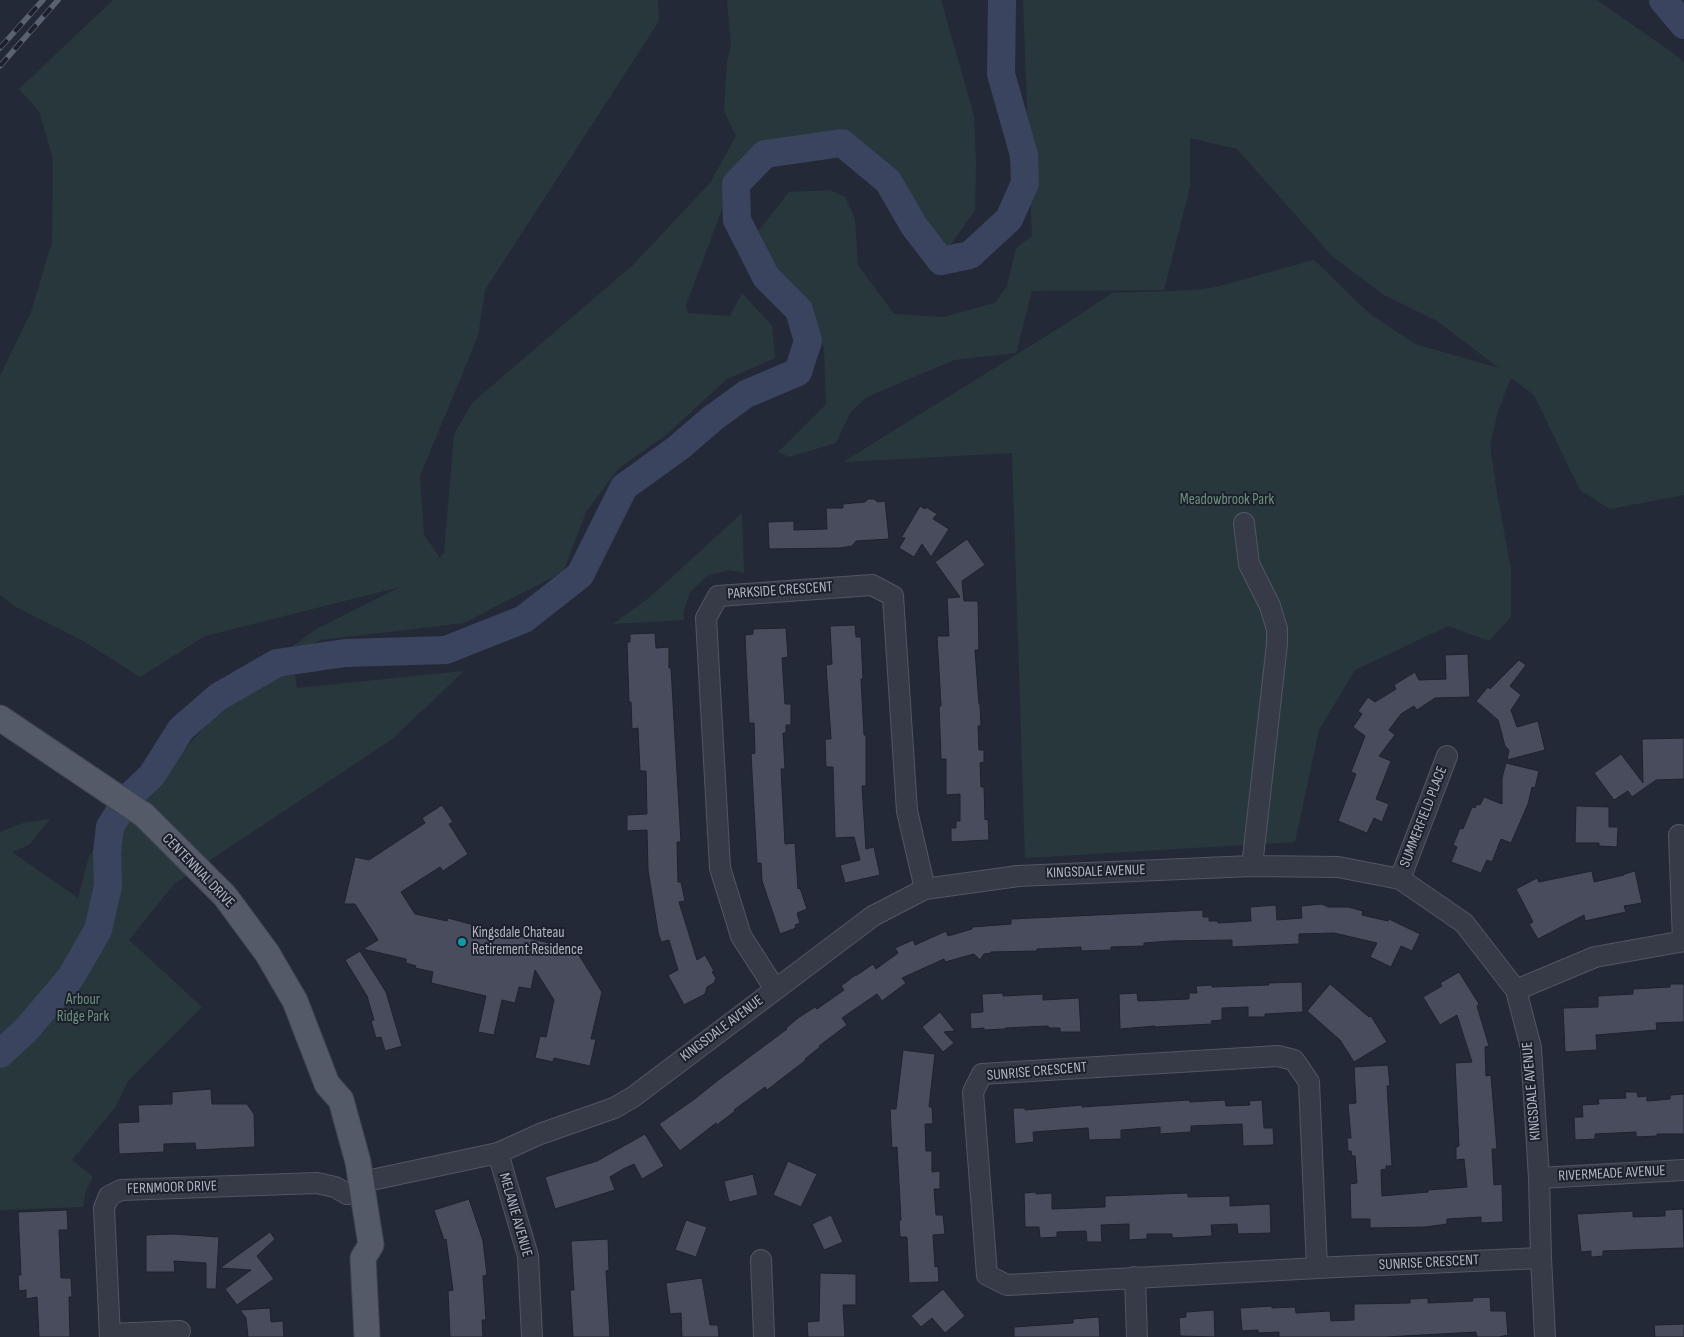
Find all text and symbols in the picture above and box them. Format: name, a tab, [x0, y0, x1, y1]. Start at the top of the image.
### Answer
park label: Meadowbrook Park	[1180, 491, 1274, 509]
street label: PARKSIDE CRESCENT	[727, 578, 833, 604]
street label: SUMMERFIELD PLACE	[1396, 764, 1452, 870]
street label: CENTENNIAL DRIVE	[158, 830, 238, 912]
street label: KINGSDALE AVENUE	[1046, 861, 1146, 883]
place label: Kingsdale Chateau Retirement Residence	[472, 924, 583, 959]
marker: Kingsdale Chateau Retirement Residence	[456, 936, 468, 948]
park label: Arbour Ridge Park	[57, 991, 109, 1026]
street label: KINGSDALE AVENUE	[677, 992, 767, 1066]
street label: KINGSDALE AVENUE	[1519, 1041, 1545, 1141]
street label: SUNRISE CRESCENT	[986, 1059, 1088, 1085]
street label: RIVERMEADE AVENUE	[1558, 1162, 1666, 1186]
street label: MELANIE AVENUE	[494, 1171, 536, 1259]
street label: FERNMOOR DRIVE	[127, 1177, 217, 1199]
street label: SUNRISE CRESCENT	[1378, 1251, 1480, 1275]

